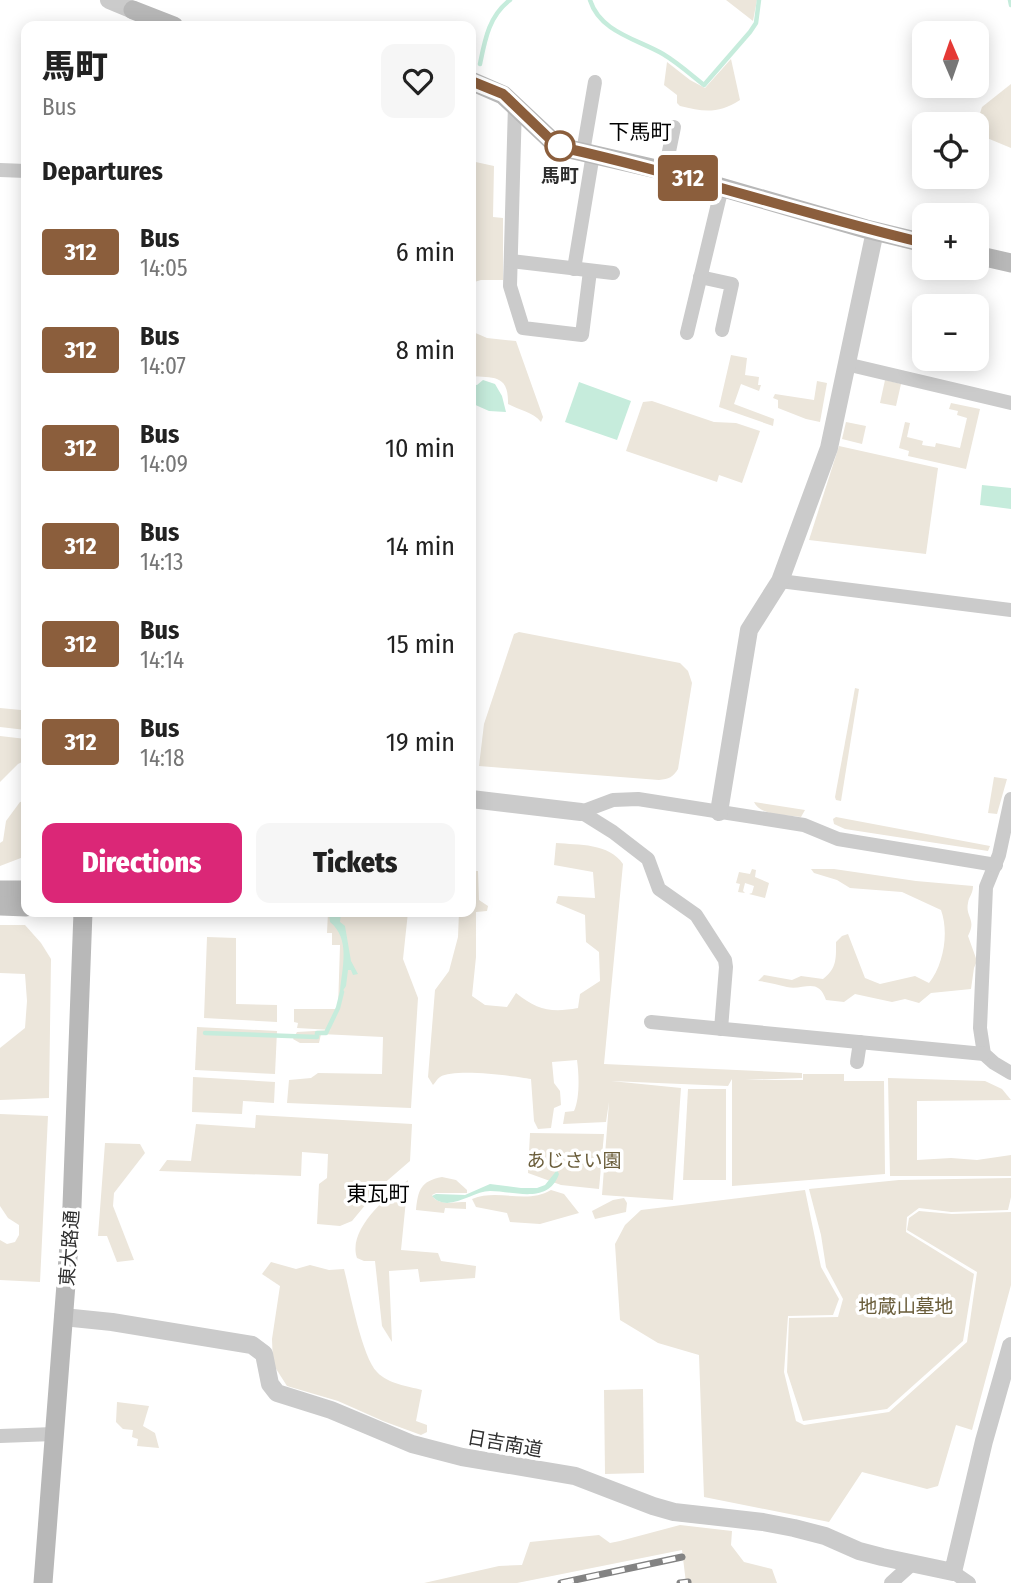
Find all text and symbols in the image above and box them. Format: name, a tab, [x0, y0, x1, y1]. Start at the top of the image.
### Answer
north arrow	[912, 21, 989, 98]
map controls	[912, 21, 989, 371]
button: heart	[381, 44, 455, 118]
text: 馬町	[42, 47, 108, 87]
text: Bus	[42, 93, 76, 121]
button: locate	[912, 112, 989, 189]
district label: 下馬町	[609, 119, 672, 145]
marker: 馬町	[545, 131, 575, 161]
line badge: 312	[648, 155, 728, 201]
text: Departures	[42, 156, 163, 187]
place label: 馬町	[541, 164, 579, 187]
text: 312	[672, 164, 704, 192]
button: +	[912, 203, 989, 280]
text: Bus	[140, 223, 179, 254]
text: 6 min	[396, 237, 455, 268]
text: 312	[64, 238, 97, 266]
text: 14:05	[140, 254, 188, 282]
button: −	[912, 294, 989, 371]
text: Bus	[140, 321, 179, 352]
text: 8 min	[396, 335, 455, 366]
text: 312	[64, 336, 97, 364]
text: 14:07	[140, 352, 186, 380]
text: Bus	[140, 419, 179, 450]
text: 10 min	[385, 433, 455, 464]
text: 312	[64, 434, 97, 462]
text: 14:09	[140, 450, 188, 478]
text: Bus	[140, 517, 179, 548]
text: 14 min	[386, 531, 455, 562]
text: 312	[64, 532, 97, 560]
text: 14:13	[140, 548, 183, 576]
text: Bus	[140, 615, 179, 646]
text: 15 min	[387, 629, 455, 660]
text: 312	[64, 630, 97, 658]
text: 14:14	[140, 646, 184, 674]
text: Bus	[140, 713, 179, 744]
text: 19 min	[386, 727, 455, 758]
text: 312	[64, 728, 97, 756]
text: 14:18	[140, 744, 185, 772]
button: Directions	[42, 823, 242, 903]
button: Tickets	[256, 823, 455, 903]
park label: あじさい園	[526, 1149, 622, 1172]
district label: 東瓦町	[347, 1181, 410, 1207]
street label: 東大路通	[55, 1209, 84, 1287]
park label: 地蔵山墓地	[858, 1295, 954, 1318]
street label: 日吉南道	[465, 1426, 544, 1461]

